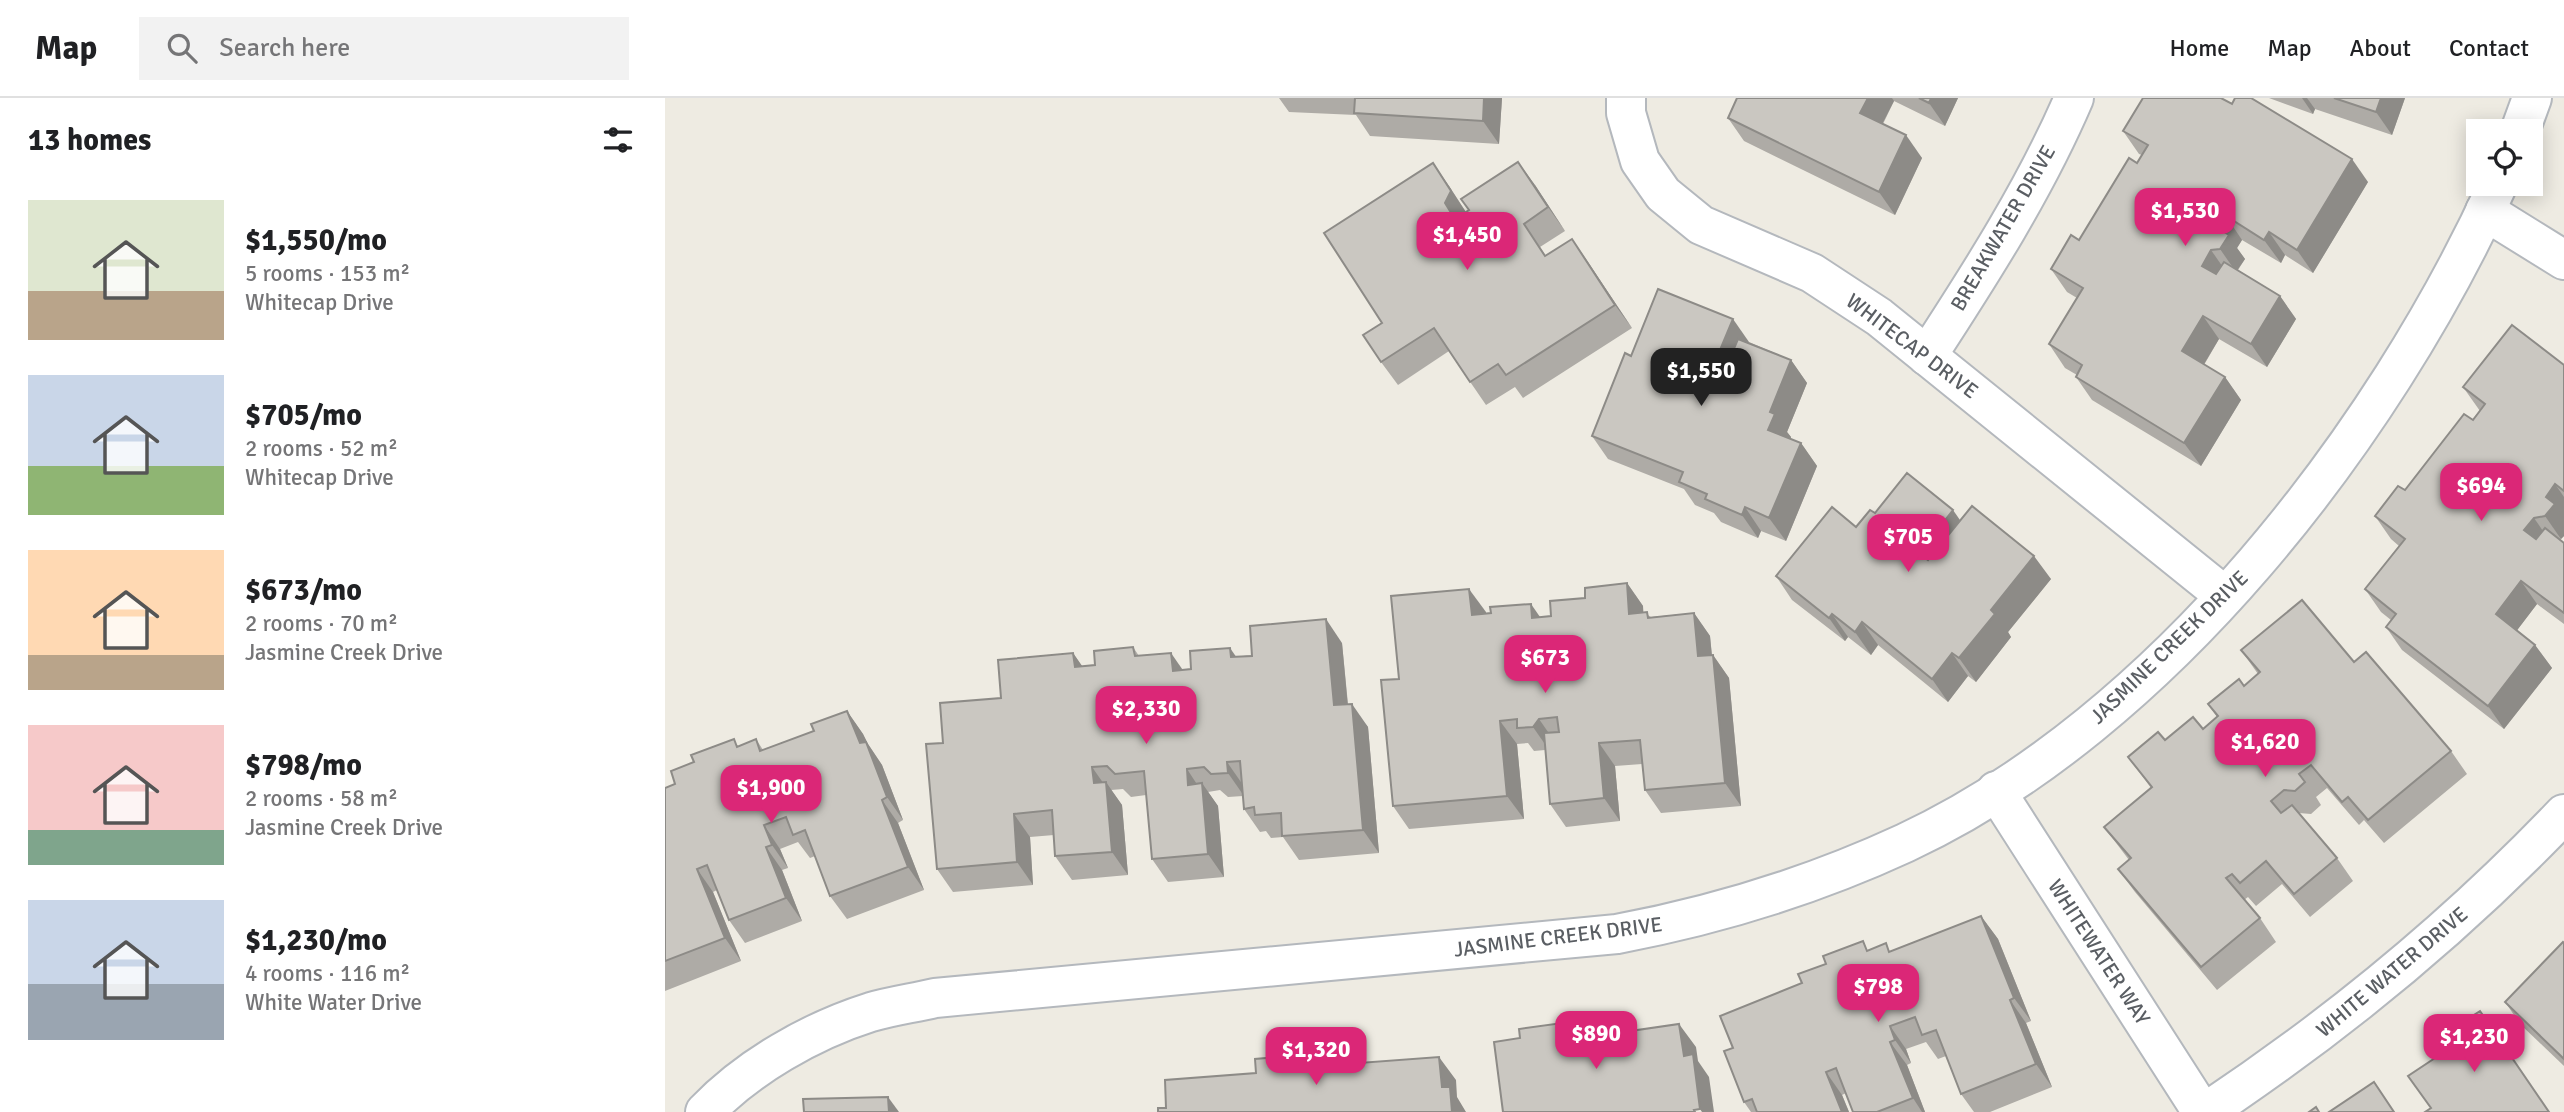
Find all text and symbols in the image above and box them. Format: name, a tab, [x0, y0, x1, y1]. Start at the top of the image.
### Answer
search box	[139, 17, 629, 80]
text: Map	[35, 28, 97, 69]
icon: search	[163, 29, 201, 67]
text: Search here	[219, 32, 350, 64]
text: Home	[2169, 33, 2229, 63]
text: Map	[2267, 33, 2312, 63]
text: About	[2350, 33, 2411, 63]
text: Contact	[2449, 33, 2529, 63]
map controls	[2466, 119, 2543, 196]
button: locate	[2466, 119, 2543, 196]
icon: filters	[599, 121, 637, 159]
text: 13 homes	[28, 122, 151, 159]
street label: BREAKWATER DRIVE	[1945, 140, 2061, 316]
pin: $1,530	[2128, 188, 2242, 248]
text: $1,530	[2151, 196, 2219, 225]
pin: $1,450	[1410, 212, 1524, 272]
text: $1,450	[1433, 220, 1501, 249]
text: $1,550/mo	[245, 222, 387, 259]
icon: home	[84, 228, 168, 312]
text: 5 rooms · 153 m²	[245, 259, 410, 288]
text: Whitecap Drive	[245, 288, 394, 317]
street label: WHITECAP DRIVE	[1841, 288, 1983, 404]
pin: $1,550	[1644, 348, 1758, 408]
text: $1,550	[1667, 356, 1735, 385]
text: $705/mo	[245, 397, 362, 434]
icon: home	[84, 403, 168, 487]
text: 2 rooms · 52 m²	[245, 434, 398, 463]
text: Whitecap Drive	[245, 463, 394, 492]
pin: $694	[2440, 464, 2522, 523]
text: $694	[2456, 471, 2506, 500]
pin: $705	[1867, 514, 1949, 574]
text: $705	[1883, 522, 1933, 551]
street label: JASMINE CREEK DRIVE	[2085, 565, 2253, 729]
text: $673/mo	[245, 572, 362, 609]
icon: home	[84, 578, 168, 662]
text: 2 rooms · 70 m²	[245, 609, 398, 638]
pin: $673	[1504, 636, 1586, 695]
text: Jasmine Creek Drive	[245, 638, 443, 667]
text: $673	[1520, 643, 1570, 672]
pin: $2,330	[1089, 686, 1203, 746]
text: $2,330	[1112, 694, 1180, 723]
pin: $1,620	[2208, 720, 2322, 779]
text: $1,620	[2231, 727, 2299, 756]
text: $798/mo	[245, 747, 362, 784]
icon: home	[84, 753, 168, 837]
pin: $1,900	[714, 766, 828, 825]
text: $1,900	[737, 773, 805, 802]
text: 2 rooms · 58 m²	[245, 784, 398, 813]
text: Jasmine Creek Drive	[245, 813, 443, 842]
street label: WHITEWATER WAY	[2042, 874, 2156, 1030]
street label: WHITE WATER DRIVE	[2311, 901, 2473, 1043]
street label: JASMINE CREEK DRIVE	[1452, 911, 1664, 963]
text: $1,230/mo	[245, 922, 387, 959]
icon: home	[84, 928, 168, 1012]
text: 4 rooms · 116 m²	[245, 959, 410, 988]
pin: $798	[1837, 964, 1919, 1024]
text: $798	[1853, 972, 1903, 1001]
text: White Water Drive	[245, 988, 422, 1017]
pin: $890	[1555, 1012, 1637, 1071]
pin: $1,230	[2417, 1014, 2531, 1074]
text: $890	[1571, 1019, 1621, 1048]
text: $1,230	[2440, 1022, 2508, 1051]
pin: $1,320	[1259, 1028, 1373, 1087]
text: $1,320	[1282, 1035, 1350, 1064]

